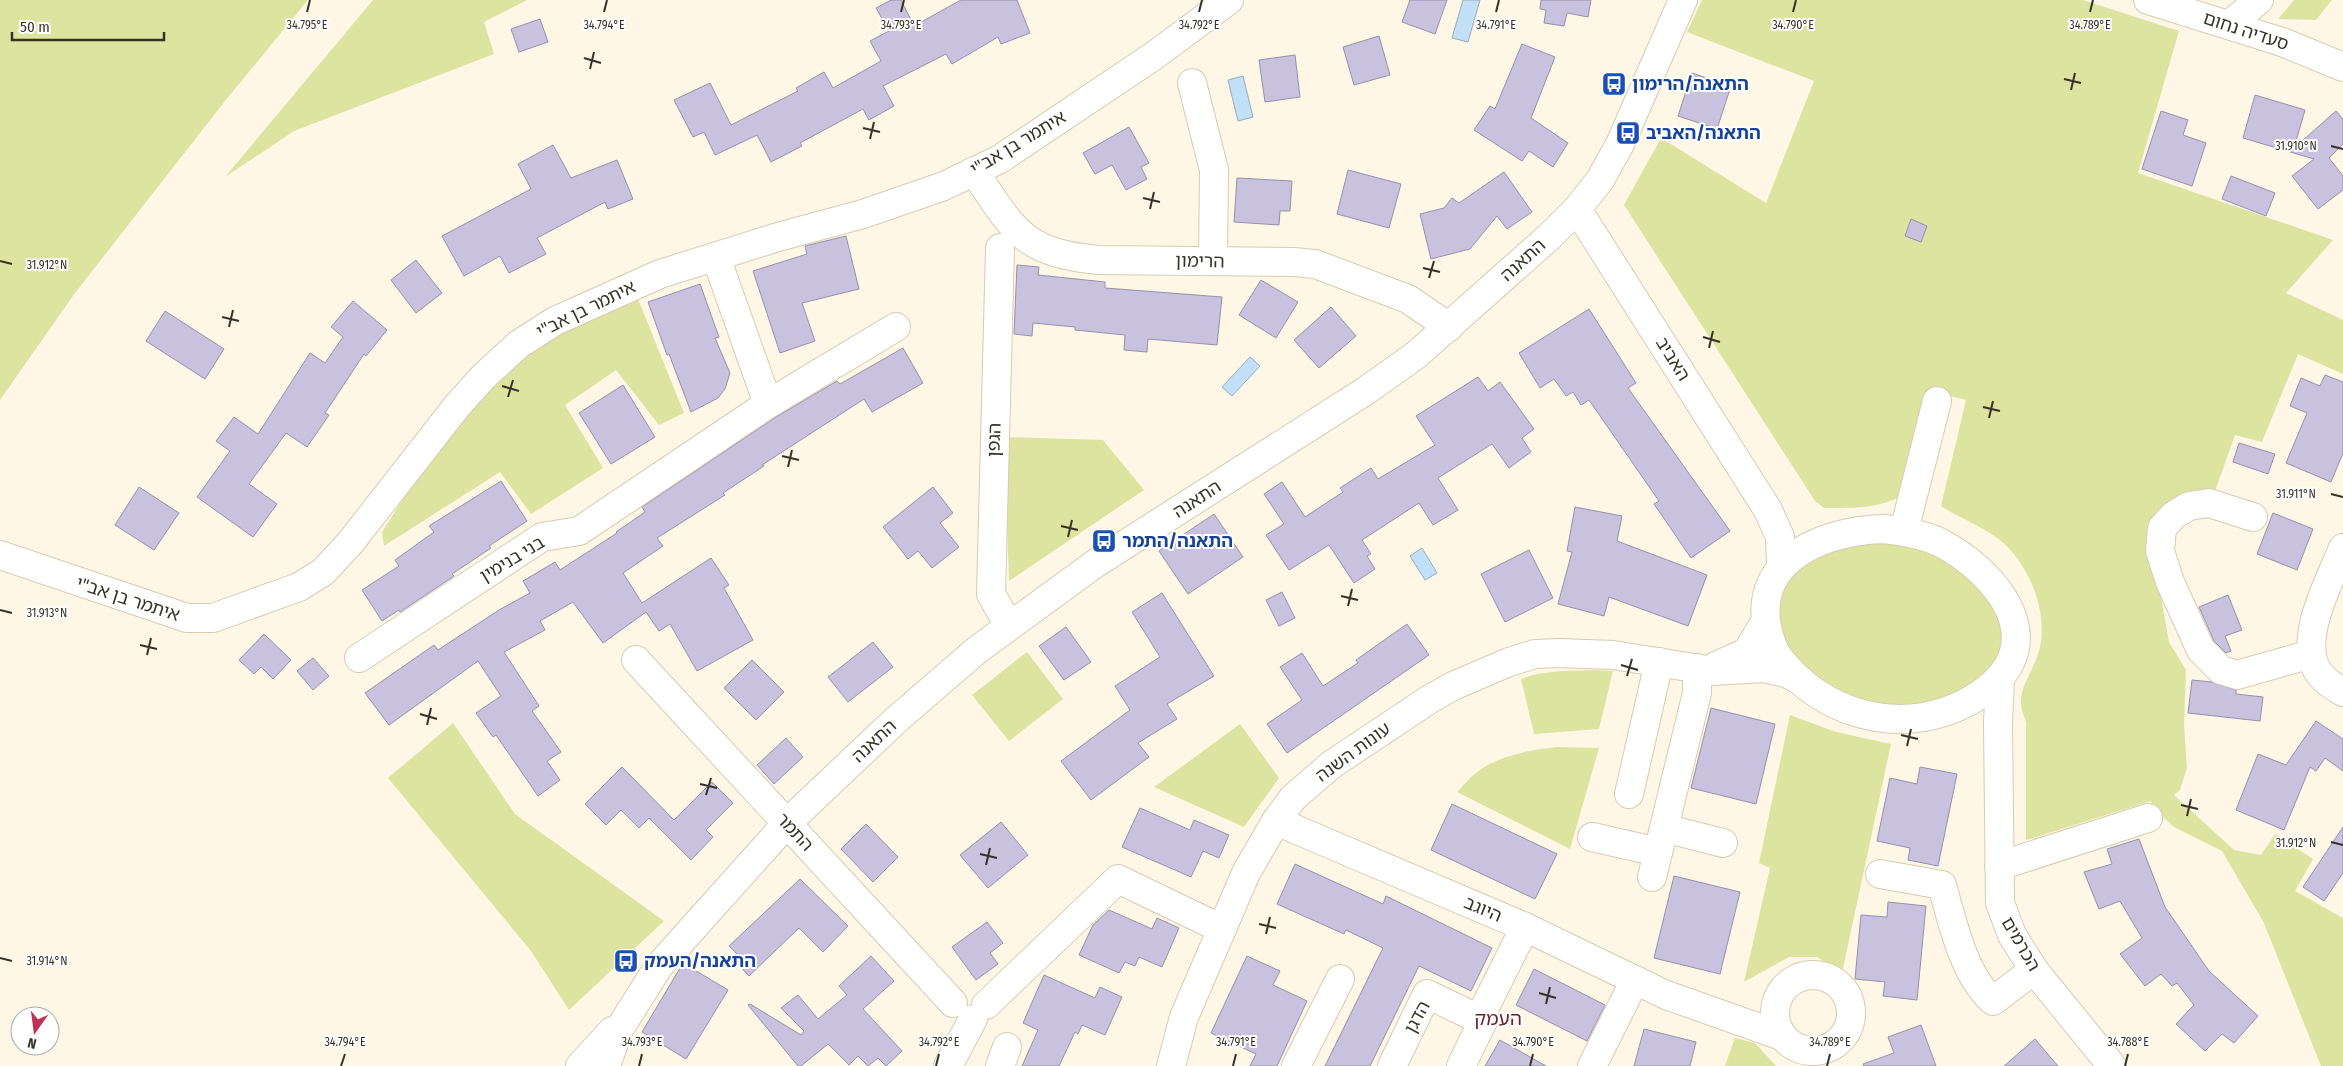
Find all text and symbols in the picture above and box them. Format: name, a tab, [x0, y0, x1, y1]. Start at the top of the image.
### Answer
street label: סעדיה נחום	[2200, 7, 2292, 55]
scale bar	[12, 10, 165, 42]
text: 50 m	[20, 18, 50, 36]
text: 34.795°E	[287, 18, 328, 32]
text: 34.794°E	[583, 18, 625, 32]
text: 34.793°E	[881, 18, 922, 32]
text: 34.792°E	[1179, 18, 1220, 32]
text: 34.791°E	[1476, 18, 1516, 32]
text: 34.790°E	[1772, 18, 1814, 32]
text: 34.789°E	[2069, 18, 2111, 32]
bus stop icon: התאנה/הרימון	[1601, 71, 1627, 97]
place label: התאנה/הרימון	[1632, 73, 1749, 95]
street label: איתמר בן אב"י	[966, 106, 1070, 180]
bus stop icon: התאנה/האביב	[1615, 120, 1641, 146]
place label: התאנה/האביב	[1646, 122, 1761, 144]
text: 31.910°N	[2275, 139, 2317, 153]
street label: התאנה	[1496, 234, 1550, 286]
street label: הרימון	[1175, 250, 1225, 272]
text: 31.912°N	[27, 258, 67, 272]
street label: איתמר בן אב"י	[533, 276, 639, 342]
street label: האביב	[1651, 333, 1695, 385]
street label: הגפן	[982, 422, 1006, 458]
street label: התאנה	[1169, 475, 1225, 523]
text: 31.911°N	[2276, 487, 2316, 501]
bus stop icon: התאנה/התמר	[1091, 528, 1117, 554]
place label: התאנה/התמר	[1122, 530, 1233, 552]
street label: בני בנימין	[476, 531, 548, 587]
street label: איתמר בן אב"י	[74, 572, 182, 626]
text: 31.913°N	[27, 606, 67, 620]
street label: התאנה	[847, 715, 901, 767]
street label: עונות השנה	[1311, 717, 1395, 787]
street label: התמר	[772, 808, 818, 856]
text: 31.912°N	[2276, 836, 2316, 850]
street label: היוגב	[1461, 891, 1505, 927]
street label: הכרמים	[1997, 913, 2045, 975]
bus stop icon: התאנה/העמק	[613, 948, 639, 974]
place label: התאנה/העמק	[644, 950, 756, 972]
text: 31.914°N	[26, 954, 68, 968]
street label: הדגן	[1399, 997, 1435, 1037]
north arrow	[10, 1006, 60, 1056]
district label: העמק	[1474, 1007, 1522, 1030]
text: N	[26, 1034, 38, 1052]
text: 34.794°E	[324, 1035, 366, 1049]
text: 34.793°E	[622, 1035, 663, 1049]
text: 34.792°E	[919, 1035, 960, 1049]
text: 34.791°E	[1216, 1035, 1256, 1049]
text: 34.790°E	[1512, 1035, 1554, 1049]
text: 34.789°E	[1809, 1035, 1851, 1049]
text: 34.788°E	[2107, 1035, 2149, 1049]

